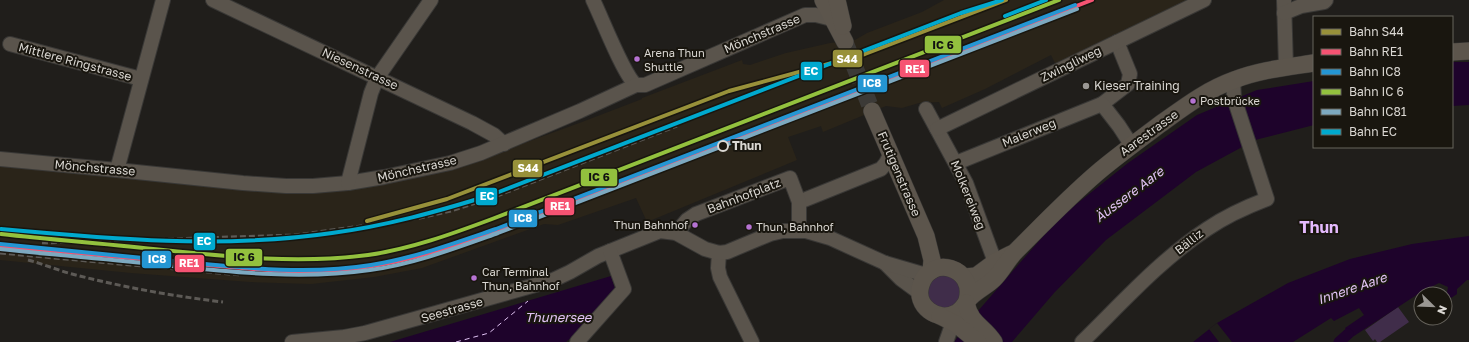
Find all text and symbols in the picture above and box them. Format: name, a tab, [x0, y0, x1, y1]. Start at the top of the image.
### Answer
street label: Mönchstrasse	[722, 11, 802, 56]
legend	[1313, 16, 1453, 148]
text: Bahn S44	[1349, 24, 1404, 39]
line badge: IC 6	[924, 35, 962, 54]
text: IC 6	[932, 38, 954, 51]
street label: Mittlere Ringstrasse	[17, 39, 133, 84]
street label: Zwingliweg	[1038, 42, 1104, 85]
street label: Niesenstrasse	[320, 44, 401, 93]
text: Bahn RE1	[1349, 44, 1403, 59]
place label: Arena Thun Shuttle	[644, 46, 705, 73]
line badge: S44	[832, 49, 863, 68]
text: S44	[836, 52, 858, 65]
marker: Arena Thun Shuttle	[632, 54, 642, 64]
line badge: RE1	[899, 59, 930, 78]
line badge: EC	[800, 61, 823, 81]
text: RE1	[905, 62, 925, 75]
text: EC	[804, 64, 818, 77]
text: Bahn IC8	[1349, 64, 1401, 79]
line badge: IC8	[857, 74, 888, 93]
text: IC8	[863, 76, 881, 89]
place label: Kieser Training	[1094, 78, 1180, 93]
marker: Kieser Training	[1081, 81, 1091, 91]
text: Bahn IC 6	[1349, 84, 1404, 99]
place label: Postbrücke	[1200, 94, 1260, 107]
marker: Postbrücke	[1188, 96, 1198, 106]
text: Bahn IC81	[1349, 104, 1407, 119]
street label: Aarestrasse	[1117, 106, 1181, 159]
street label: Malerweg	[1000, 115, 1058, 150]
text: Bahn EC	[1349, 124, 1397, 139]
street label: Frutigenstrasse	[875, 129, 924, 219]
place label: Thun	[732, 138, 761, 153]
marker: Thun	[717, 140, 729, 152]
street label: Mönchstrasse	[376, 152, 458, 185]
street label: Mönchstrasse	[54, 156, 136, 179]
street label: Molkereiweg	[948, 158, 989, 232]
line badge: S44	[512, 159, 543, 178]
text: S44	[517, 161, 539, 174]
water label: Äussere Aare	[1091, 162, 1168, 225]
line badge: IC 6	[580, 168, 618, 187]
text: IC 6	[588, 170, 610, 183]
street label: Bahnhofplatz	[705, 175, 783, 216]
line badge: EC	[475, 187, 498, 206]
text: EC	[480, 189, 494, 202]
line badge: RE1	[544, 197, 575, 216]
text: RE1	[550, 199, 570, 212]
line badge: IC8	[508, 209, 538, 228]
text: IC8	[514, 211, 532, 224]
district label: Thun	[1299, 217, 1339, 237]
place label: Thun Bahnhof	[614, 218, 688, 231]
marker: Thun Bahnhof	[690, 220, 700, 230]
place label: Thun, Bahnhof	[756, 220, 833, 233]
marker: Thun, Bahnhof	[744, 222, 754, 232]
street label: Bälliz	[1172, 226, 1206, 257]
line badge: EC	[193, 232, 216, 251]
text: EC	[197, 234, 211, 247]
line badge: IC 6	[225, 248, 263, 267]
line badge: IC8	[141, 250, 172, 269]
text: IC 6	[233, 250, 255, 263]
text: IC8	[148, 252, 166, 265]
line badge: RE1	[174, 254, 205, 273]
text: RE1	[179, 256, 199, 269]
place label: Car Terminal Thun, Bahnhof	[482, 265, 559, 292]
water label: Innere Aare	[1315, 268, 1390, 307]
marker: Car Terminal Thun, Bahnhof	[469, 273, 479, 283]
north arrow	[1413, 286, 1453, 326]
street label: Seestrasse	[419, 294, 485, 326]
text: N	[1435, 304, 1450, 316]
water label: Thunersee	[525, 309, 593, 325]

